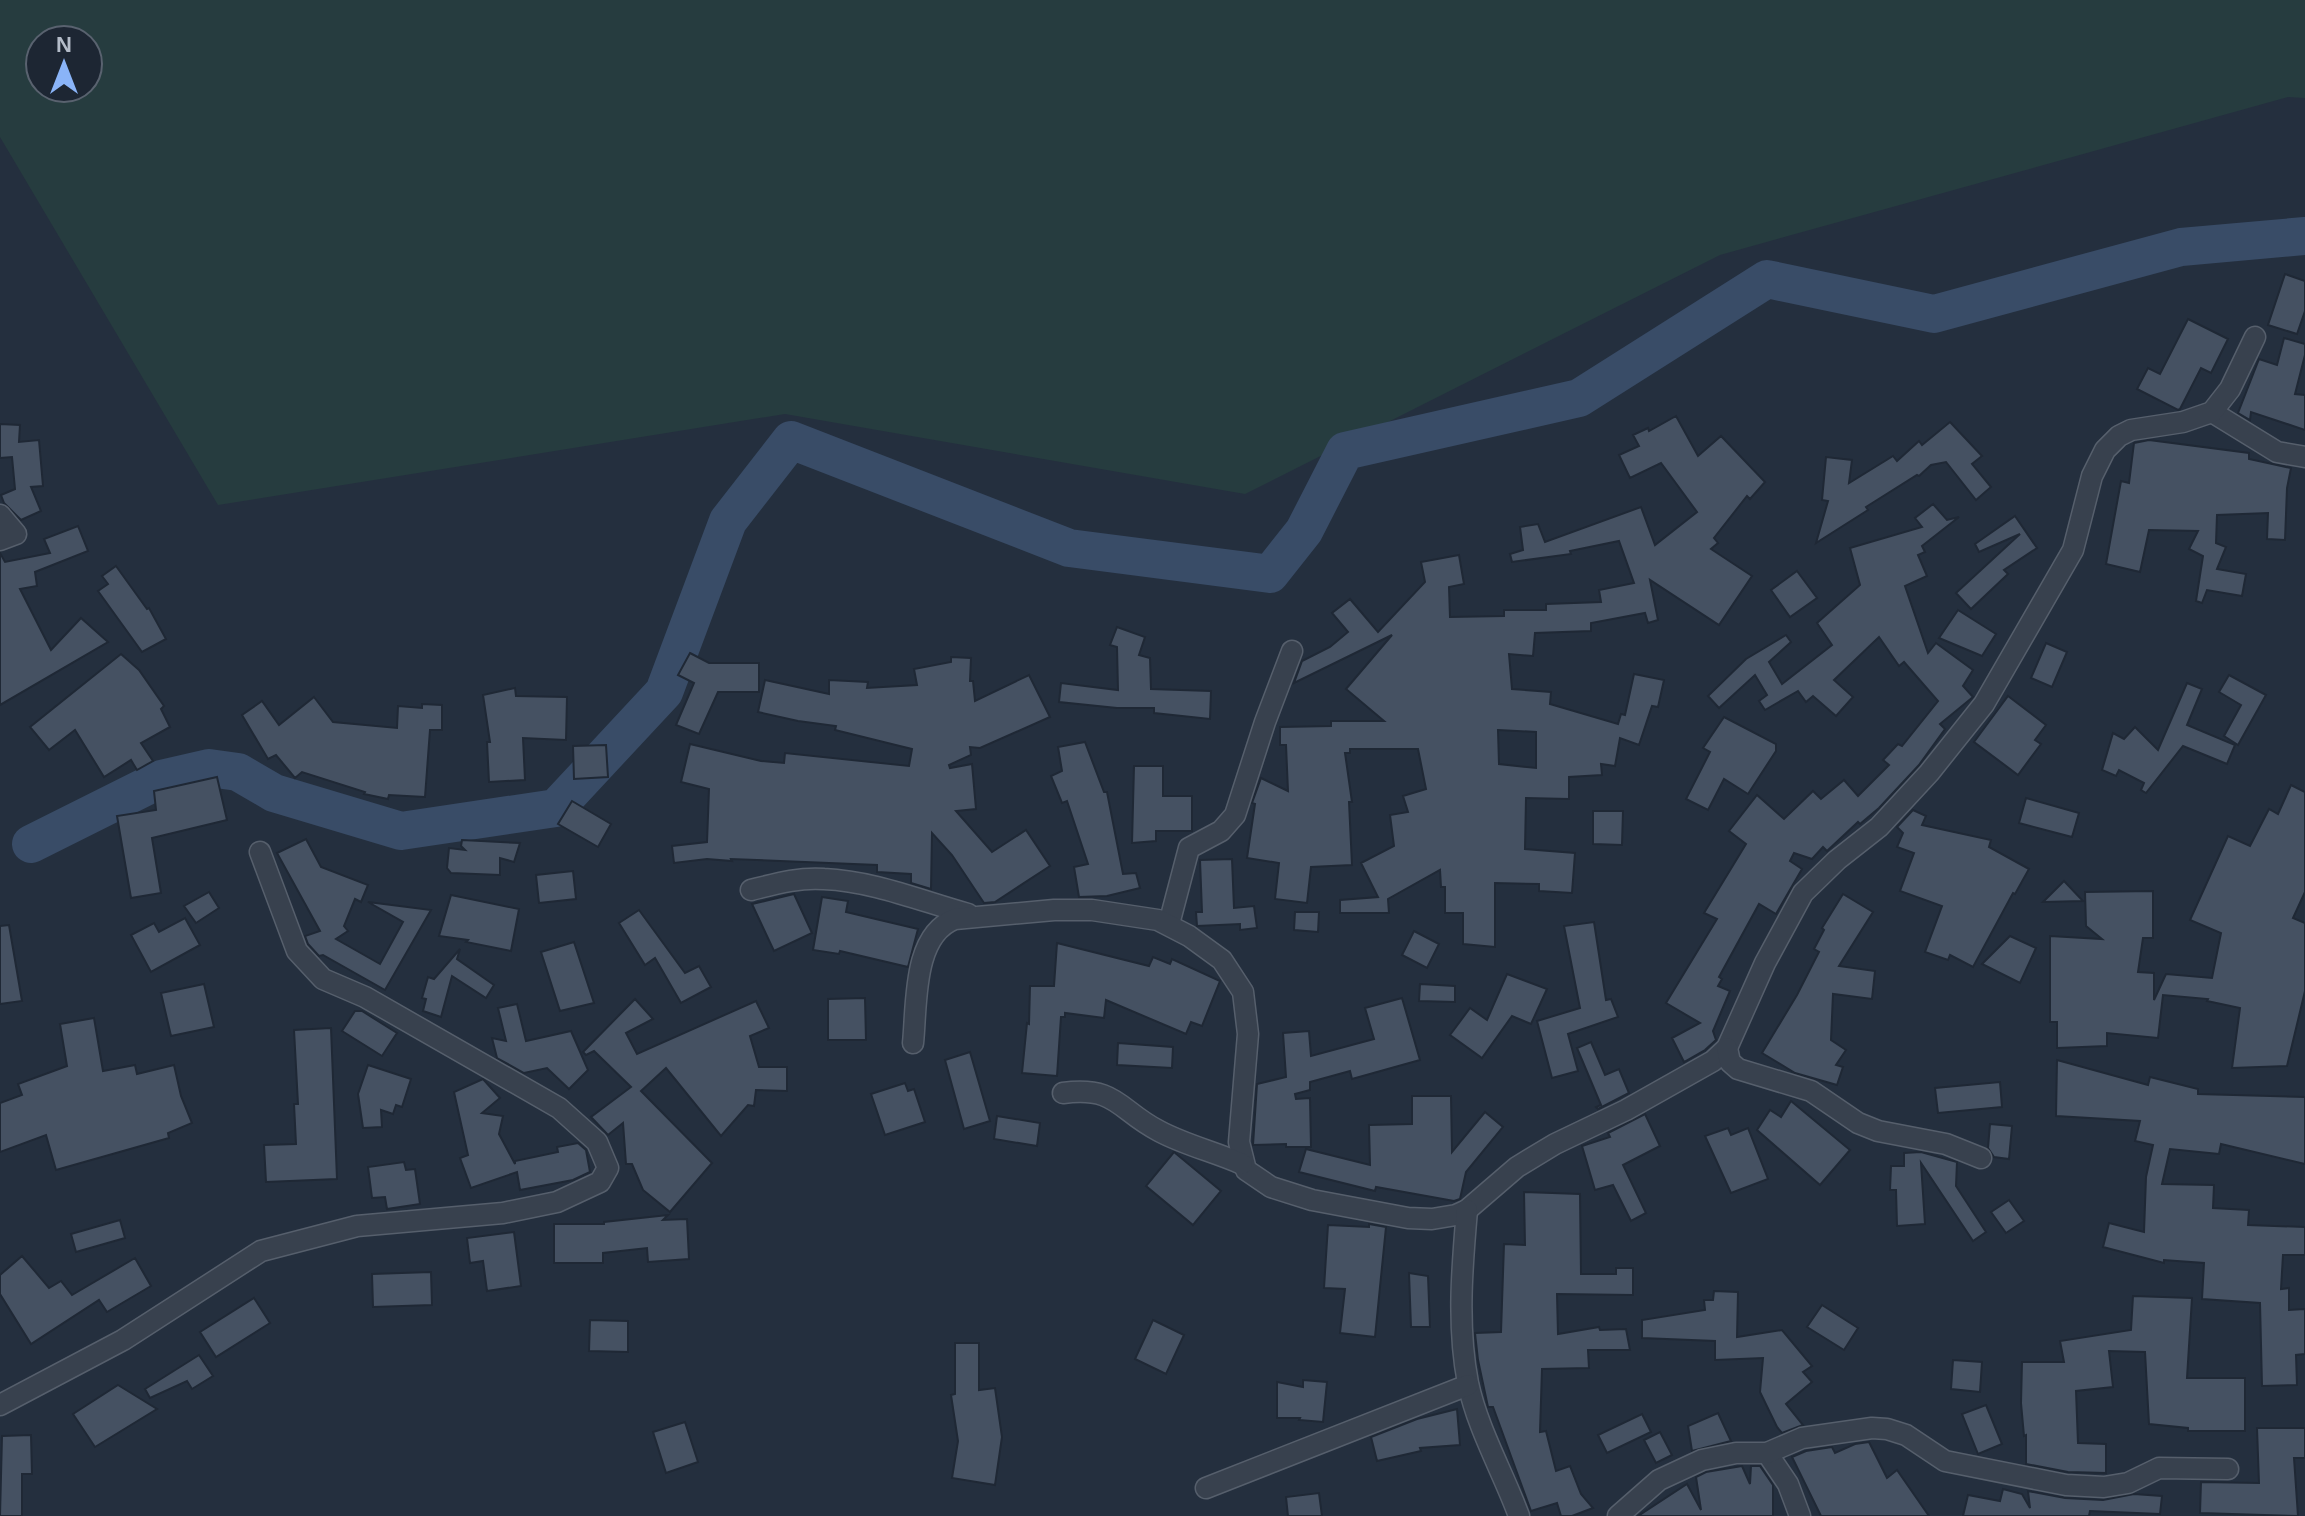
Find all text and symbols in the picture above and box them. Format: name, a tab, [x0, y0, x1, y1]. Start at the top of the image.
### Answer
north arrow	[24, 24, 104, 104]
text: N	[56, 32, 72, 57]

